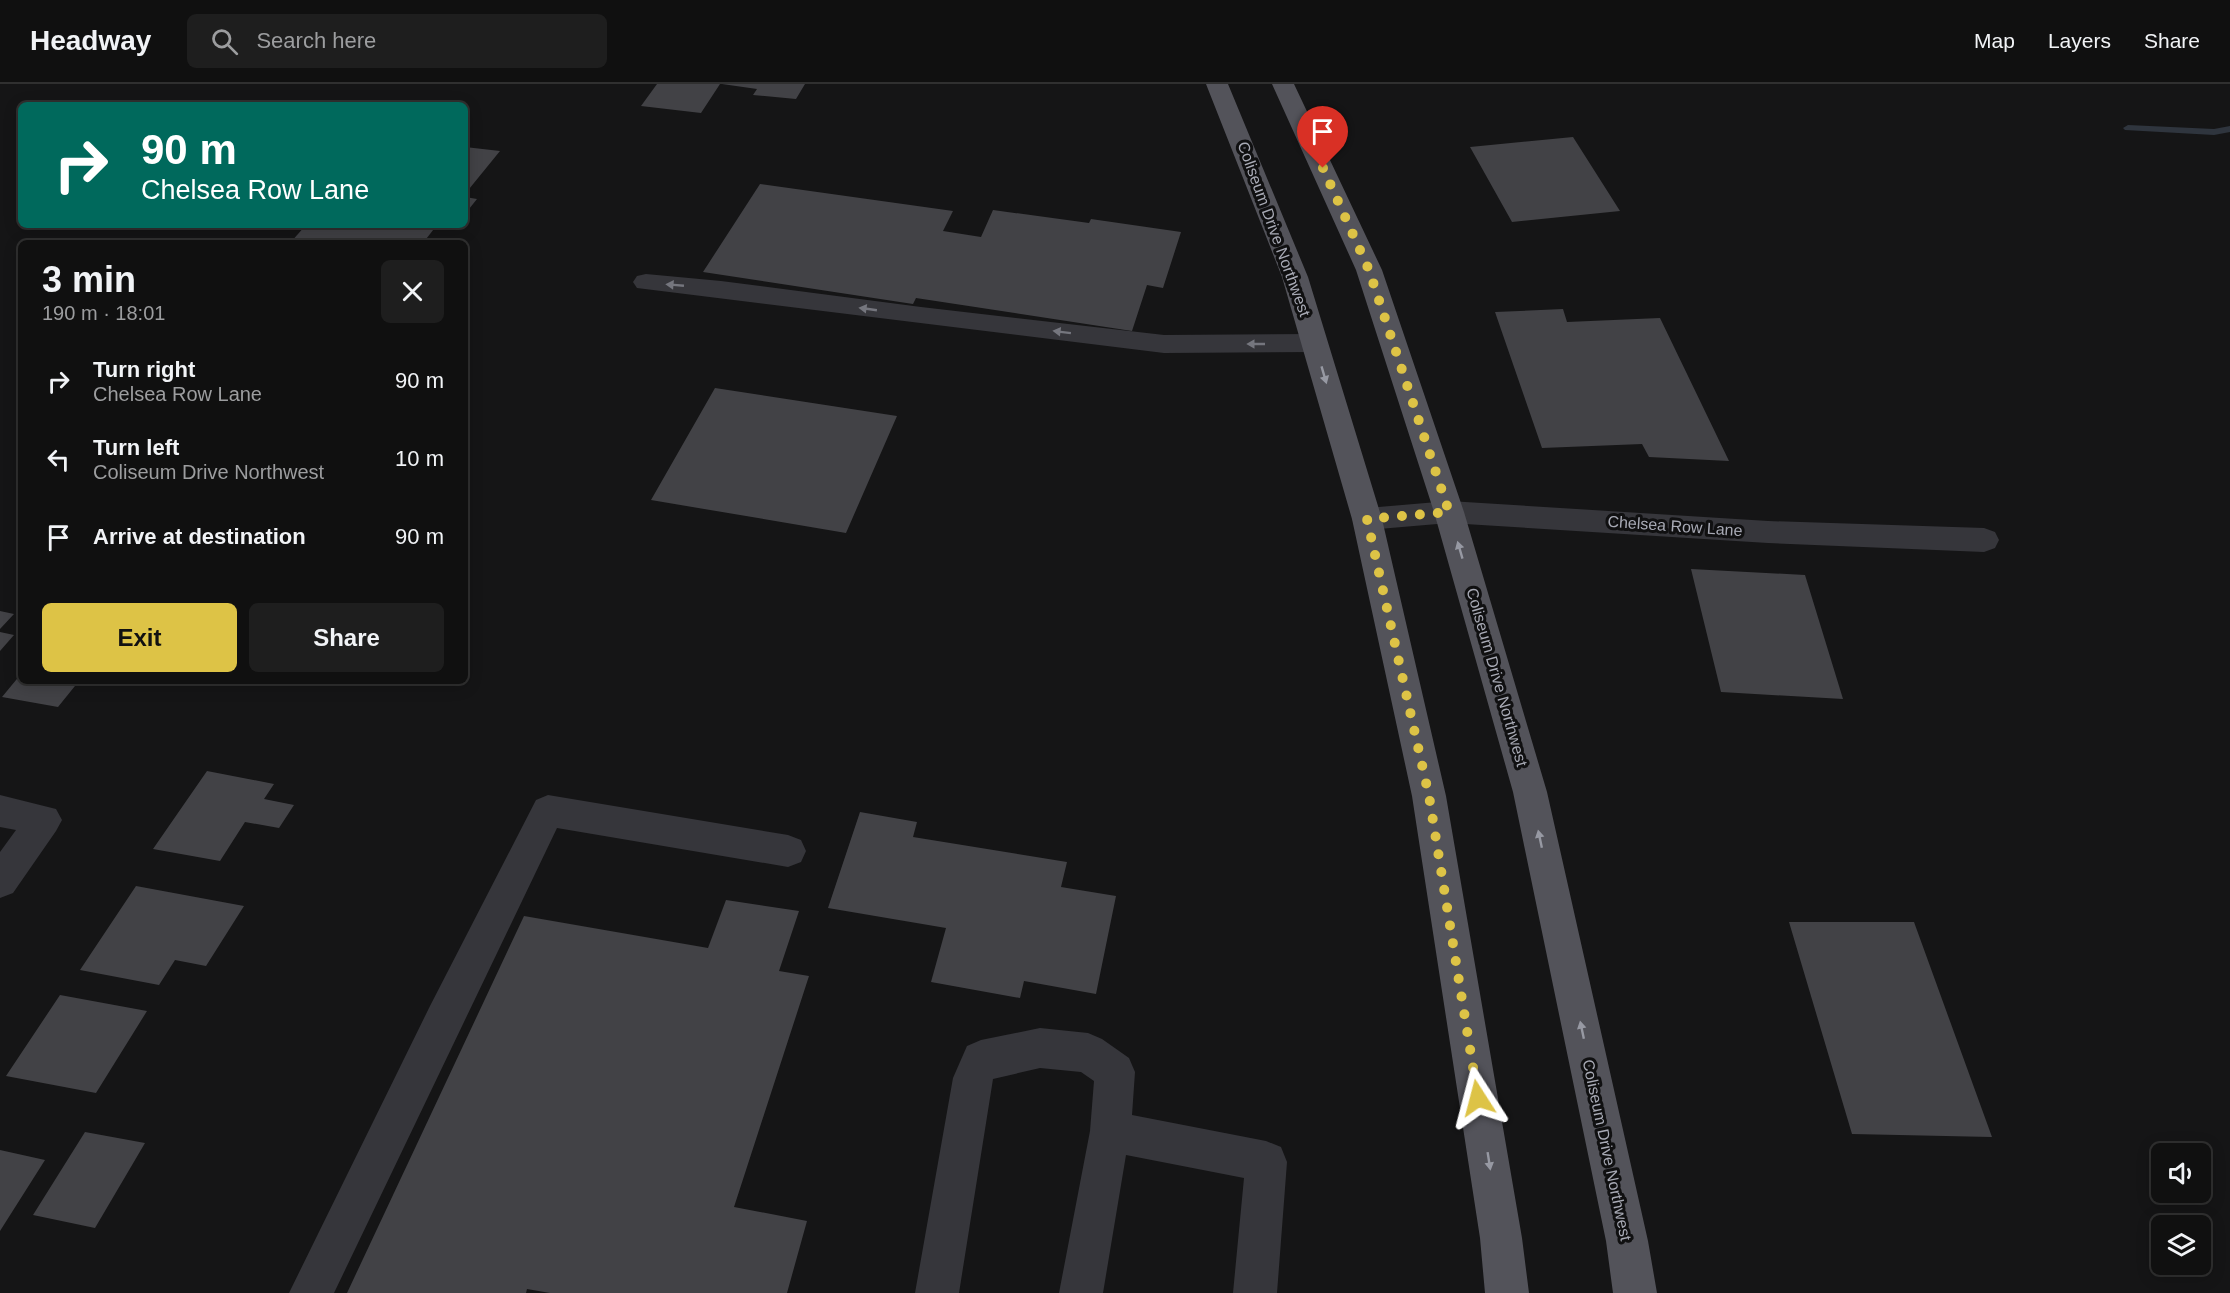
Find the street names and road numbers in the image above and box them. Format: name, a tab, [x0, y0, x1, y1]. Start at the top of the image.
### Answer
street label: Coliseum Drive Northwest	[1234, 139, 1314, 319]
street label: Chelsea Row Lane	[1607, 513, 1743, 539]
street label: Coliseum Drive Northwest	[1463, 586, 1531, 769]
street label: Coliseum Drive Northwest	[1579, 1058, 1635, 1243]

